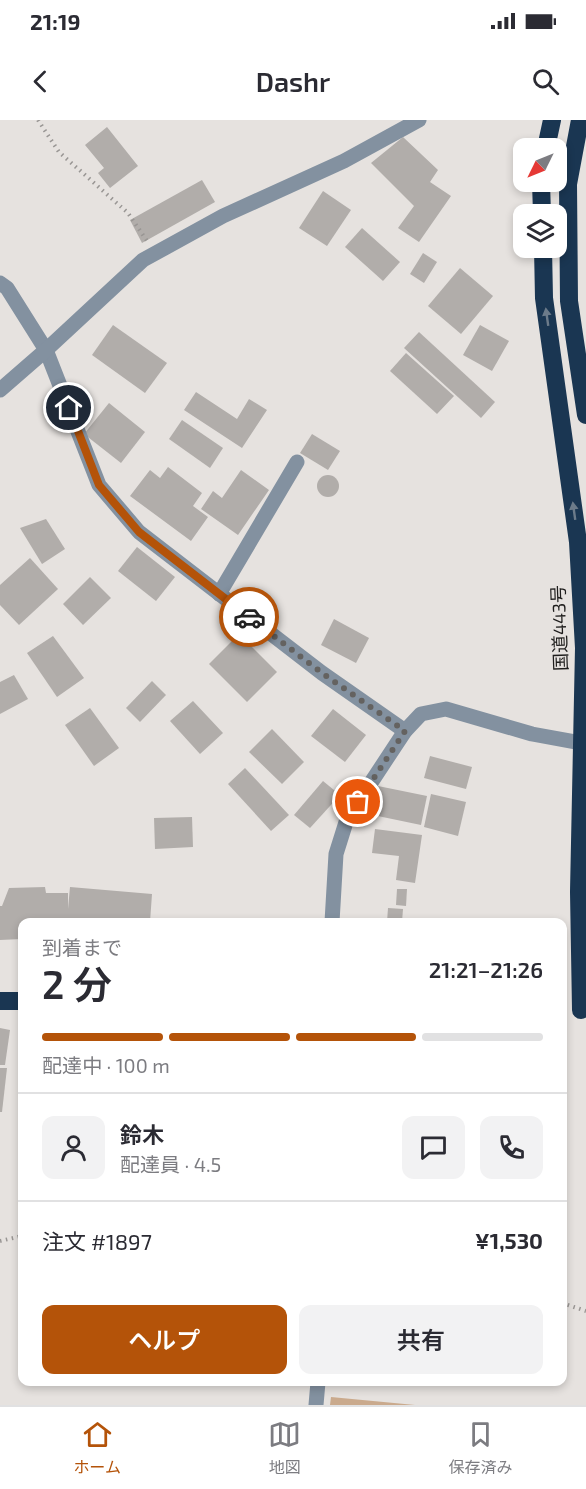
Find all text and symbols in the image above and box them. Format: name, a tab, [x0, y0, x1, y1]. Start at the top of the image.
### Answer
text: 21:19	[30, 8, 80, 34]
icon: back	[24, 65, 57, 98]
text: Dashr	[256, 65, 330, 97]
icon: search	[529, 65, 562, 98]
north arrow	[513, 138, 567, 192]
map controls	[513, 138, 567, 258]
button: layers	[513, 204, 567, 258]
one-way arrow	[542, 308, 552, 327]
pin	[43, 382, 94, 433]
icon: home	[52, 391, 85, 424]
one-way arrow	[569, 501, 578, 520]
street label: 国道443号	[547, 585, 571, 671]
courier	[219, 587, 279, 647]
icon: car	[233, 601, 266, 634]
pin	[332, 776, 383, 827]
icon: bag	[341, 785, 374, 818]
text: 到着まで	[42, 935, 122, 959]
text: 21:21–21:26	[429, 956, 543, 982]
text: 2 分	[42, 960, 112, 1007]
text: 配達中 · 100 m	[42, 1053, 170, 1077]
button: person	[42, 1116, 105, 1179]
button: chat	[402, 1116, 465, 1179]
button: phone	[480, 1116, 543, 1179]
text: 鈴木	[120, 1121, 164, 1147]
text: 配達員 · 4.5	[120, 1152, 221, 1176]
text: ¥1,530	[475, 1227, 543, 1253]
text: 注文 #1897	[42, 1228, 152, 1254]
button: ヘルプ	[42, 1305, 287, 1374]
button: 共有	[299, 1305, 543, 1374]
tab: ホーム	[74, 1418, 121, 1478]
tab: 地図	[268, 1418, 301, 1478]
tab: 保存済み	[448, 1418, 512, 1478]

